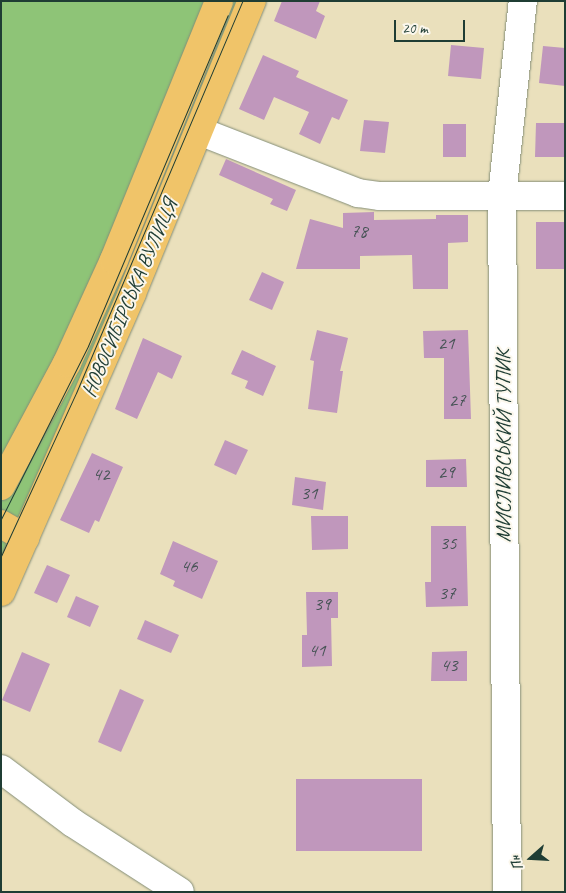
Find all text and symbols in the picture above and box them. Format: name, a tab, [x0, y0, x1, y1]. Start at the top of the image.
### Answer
scale bar	[396, 10, 467, 42]
text: 20 m	[402, 19, 428, 38]
street label: НОВОСИБІРСЬКА ВУЛИЦЯ	[76, 196, 182, 400]
house number: 78	[350, 221, 368, 243]
house number: 21	[437, 333, 455, 355]
street label: МИСЛИВСЬКИЙ ТУПИК	[490, 350, 516, 542]
house number: 27	[448, 390, 466, 412]
house number: 29	[437, 462, 455, 484]
house number: 42	[92, 464, 110, 486]
house number: 31	[300, 483, 318, 505]
house number: 35	[439, 533, 457, 555]
house number: 46	[180, 556, 198, 578]
house number: 37	[438, 583, 456, 605]
house number: 39	[313, 594, 331, 616]
house number: 41	[308, 640, 326, 662]
house number: 43	[440, 655, 458, 677]
north arrow	[506, 833, 556, 883]
text: Пн	[506, 853, 527, 873]

